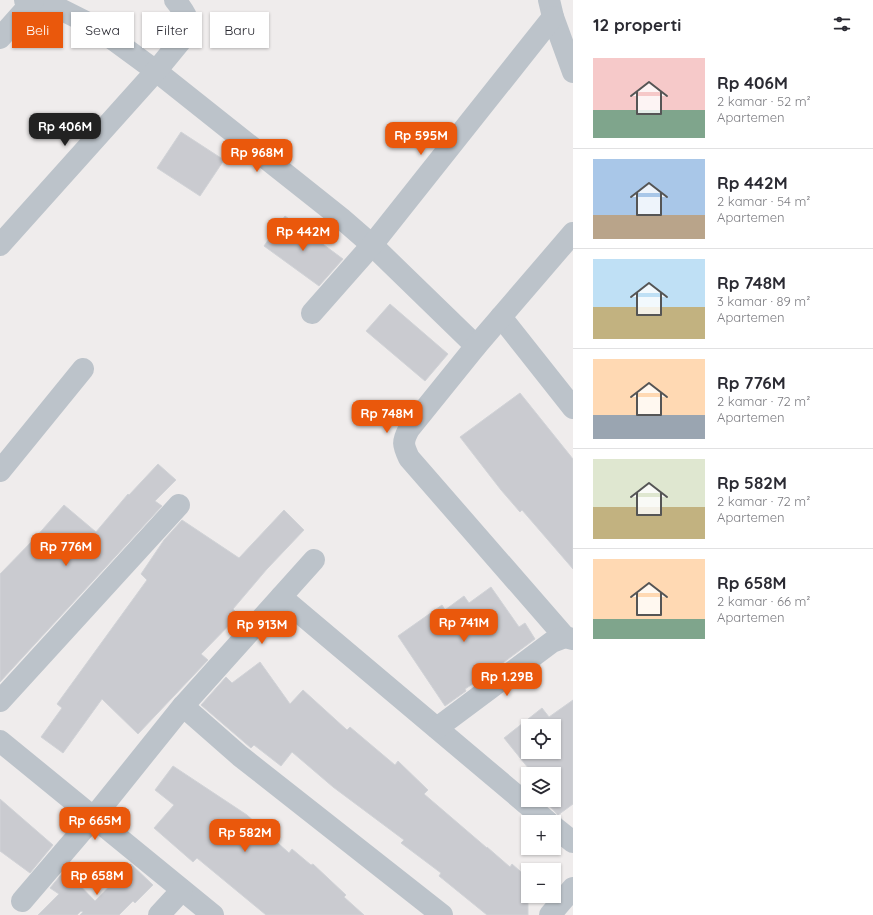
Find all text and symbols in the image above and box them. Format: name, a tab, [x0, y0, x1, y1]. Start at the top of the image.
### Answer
chip: Beli	[12, 12, 63, 48]
chip: Sewa	[71, 12, 134, 48]
chip: Filter	[142, 12, 202, 48]
chip: Baru	[210, 12, 269, 48]
icon: filters	[831, 13, 853, 35]
text: 12 properti	[593, 14, 681, 35]
text: Rp 406M	[717, 72, 788, 93]
icon: home	[625, 74, 673, 122]
text: 2 kamar · 52 m²	[717, 93, 811, 109]
text: Apartemen	[717, 109, 785, 125]
pin: Rp 406M	[28, 113, 102, 147]
text: Rp 406M	[38, 118, 92, 134]
pin: Rp 595M	[384, 122, 458, 156]
text: Rp 595M	[394, 127, 448, 143]
pin: Rp 968M	[220, 139, 294, 173]
text: Rp 968M	[230, 144, 284, 160]
text: Rp 442M	[717, 172, 788, 193]
icon: home	[625, 175, 673, 223]
text: 2 kamar · 54 m²	[717, 193, 810, 209]
text: Apartemen	[717, 209, 785, 225]
pin: Rp 442M	[266, 218, 340, 252]
text: Rp 442M	[276, 223, 330, 239]
text: Rp 748M	[717, 272, 786, 293]
icon: home	[625, 275, 673, 323]
text: 3 kamar · 89 m²	[717, 293, 810, 309]
text: Apartemen	[717, 309, 785, 325]
text: Rp 776M	[717, 372, 786, 393]
icon: home	[625, 375, 673, 423]
text: 2 kamar · 72 m²	[717, 393, 810, 409]
pin: Rp 748M	[350, 400, 424, 434]
text: Rp 748M	[361, 405, 413, 421]
text: Apartemen	[717, 409, 785, 425]
text: Rp 582M	[717, 472, 787, 493]
icon: home	[625, 475, 673, 523]
text: 2 kamar · 72 m²	[717, 493, 810, 509]
text: Apartemen	[717, 509, 785, 525]
pin: Rp 776M	[29, 533, 103, 567]
text: Rp 776M	[40, 538, 92, 554]
text: Rp 658M	[717, 572, 787, 593]
icon: home	[625, 575, 673, 623]
text: 2 kamar · 66 m²	[717, 593, 810, 609]
pin: Rp 741M	[427, 609, 501, 643]
text: Apartemen	[717, 609, 785, 625]
pin: Rp 913M	[225, 611, 299, 645]
text: Rp 741M	[439, 614, 489, 630]
text: Rp 913M	[237, 616, 287, 632]
pin: Rp 1.29B	[466, 663, 548, 697]
text: Rp 1.29B	[481, 668, 533, 684]
map controls	[521, 719, 561, 903]
button: locate	[521, 719, 561, 759]
button: layers	[521, 767, 561, 807]
pin: Rp 665M	[58, 807, 132, 841]
text: Rp 665M	[68, 812, 122, 828]
button: +	[521, 815, 561, 855]
pin: Rp 582M	[208, 819, 282, 853]
text: Rp 582M	[218, 824, 272, 840]
pin: Rp 658M	[60, 862, 134, 896]
button: −	[521, 863, 561, 903]
text: Rp 658M	[70, 867, 124, 883]

